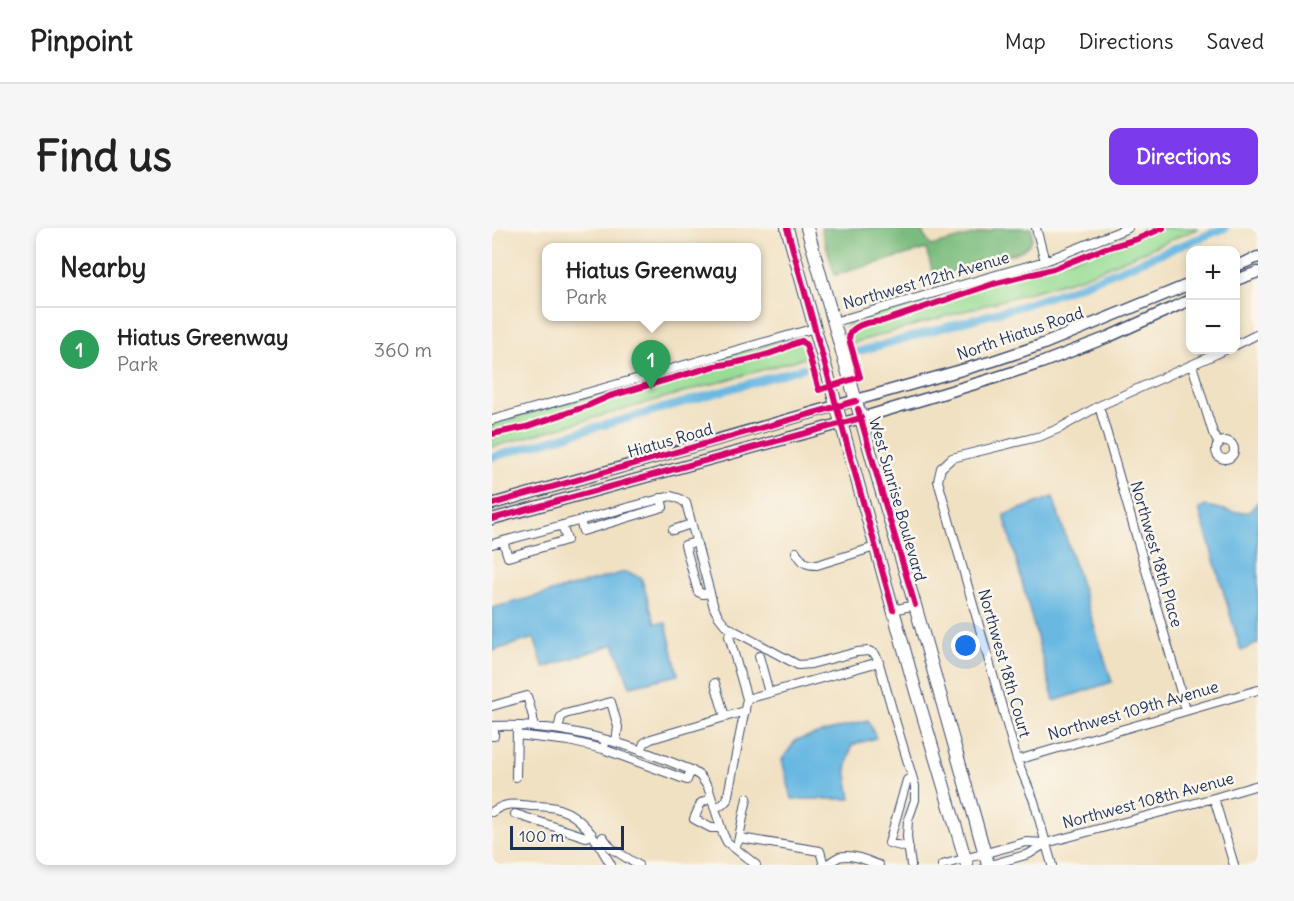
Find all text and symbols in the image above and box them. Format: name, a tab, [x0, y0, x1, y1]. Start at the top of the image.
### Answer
text: Pinpoint	[30, 23, 133, 59]
text: Map	[1005, 28, 1046, 55]
text: Directions	[1079, 28, 1173, 55]
text: Saved	[1206, 28, 1264, 55]
button: Directions	[1109, 128, 1258, 185]
text: Find us	[36, 130, 172, 182]
popup	[542, 243, 761, 321]
map controls	[1186, 246, 1240, 354]
button: +	[1186, 246, 1240, 300]
street label: Northwest 112th Avenue	[840, 247, 1012, 313]
text: Nearby	[60, 251, 146, 284]
text: Hiatus Greenway	[566, 256, 737, 284]
text: Park	[566, 284, 607, 309]
button: −	[1186, 300, 1240, 354]
street label: North Hiatus Road	[954, 302, 1086, 364]
text: Hiatus Greenway	[117, 323, 289, 351]
text: 1	[76, 337, 83, 362]
text: 360 m	[374, 337, 432, 362]
pin: 1	[632, 340, 670, 390]
text: Park	[117, 351, 158, 376]
street label: West Sunrise Boulevard	[865, 415, 931, 583]
street label: Hiatus Road	[625, 418, 715, 462]
street label: Northwest 18th Place	[1127, 478, 1187, 630]
street label: Northwest 18th Court	[974, 587, 1036, 740]
your location	[951, 631, 980, 660]
street label: Northwest 109th Avenue	[1045, 676, 1221, 744]
street label: Northwest 108th Avenue	[1060, 767, 1236, 833]
scale bar	[510, 823, 624, 850]
text: 100 m	[519, 826, 564, 846]

